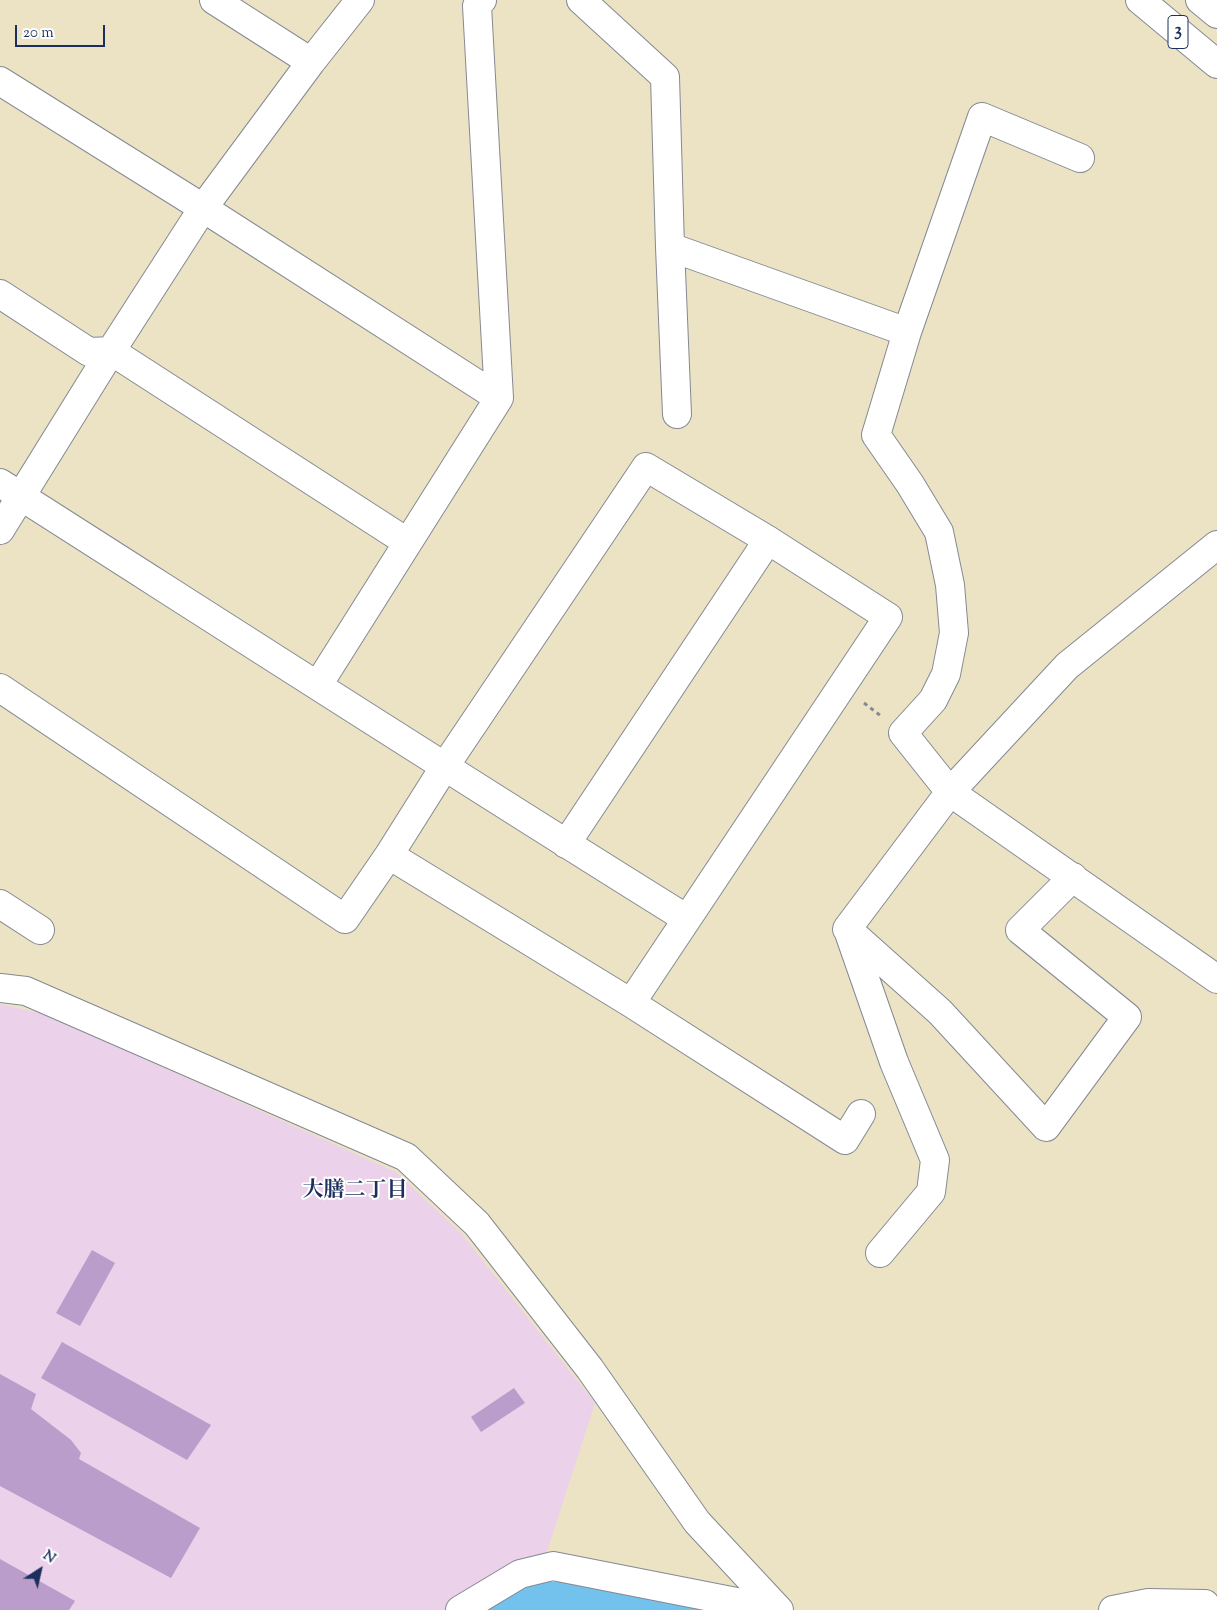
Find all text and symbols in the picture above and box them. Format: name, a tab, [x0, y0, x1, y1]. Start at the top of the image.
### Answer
scale bar	[18, 15, 108, 47]
road number: 3	[1168, 16, 1188, 48]
text: 20 m	[23, 23, 54, 44]
district label: 大膳二丁目	[303, 1179, 407, 1205]
north arrow	[15, 1545, 65, 1595]
text: N	[38, 1546, 59, 1569]

